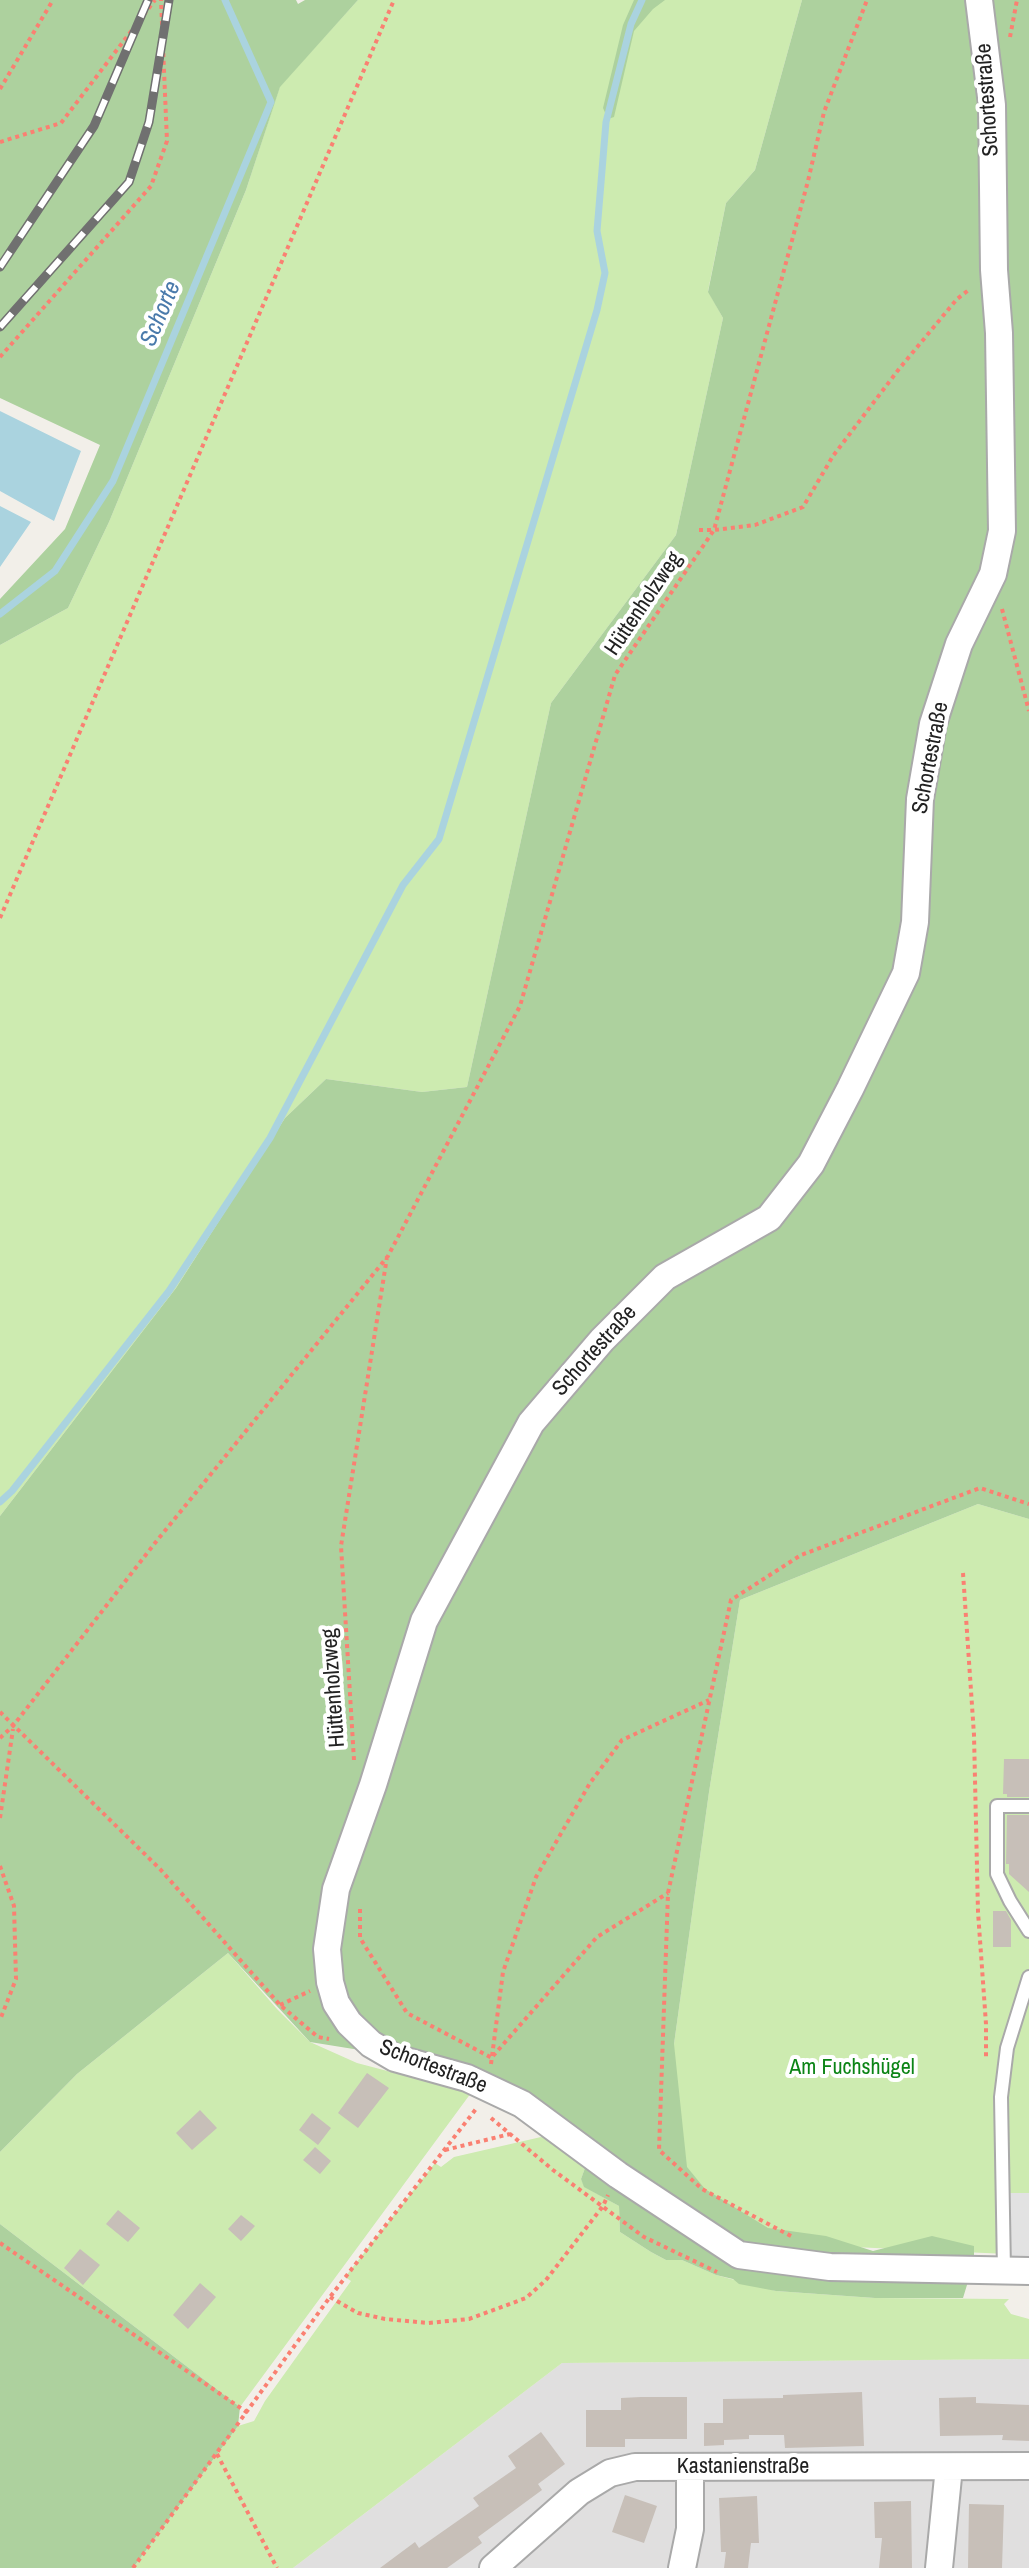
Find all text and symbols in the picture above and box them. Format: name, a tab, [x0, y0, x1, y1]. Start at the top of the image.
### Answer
street label: Schortestraße	[971, 43, 1005, 157]
water label: Schorte	[134, 277, 188, 351]
street label: Hüttenholzweg	[600, 547, 688, 661]
street label: Schortestraße	[907, 700, 955, 816]
street label: Schortestraße	[547, 1300, 643, 1402]
street label: Hüttenholzweg	[317, 1628, 351, 1748]
street label: Schortestraße	[375, 2034, 491, 2100]
park label: Am Fuchshügel	[789, 2055, 915, 2081]
street label: Kastanienstraße	[677, 2454, 809, 2480]

